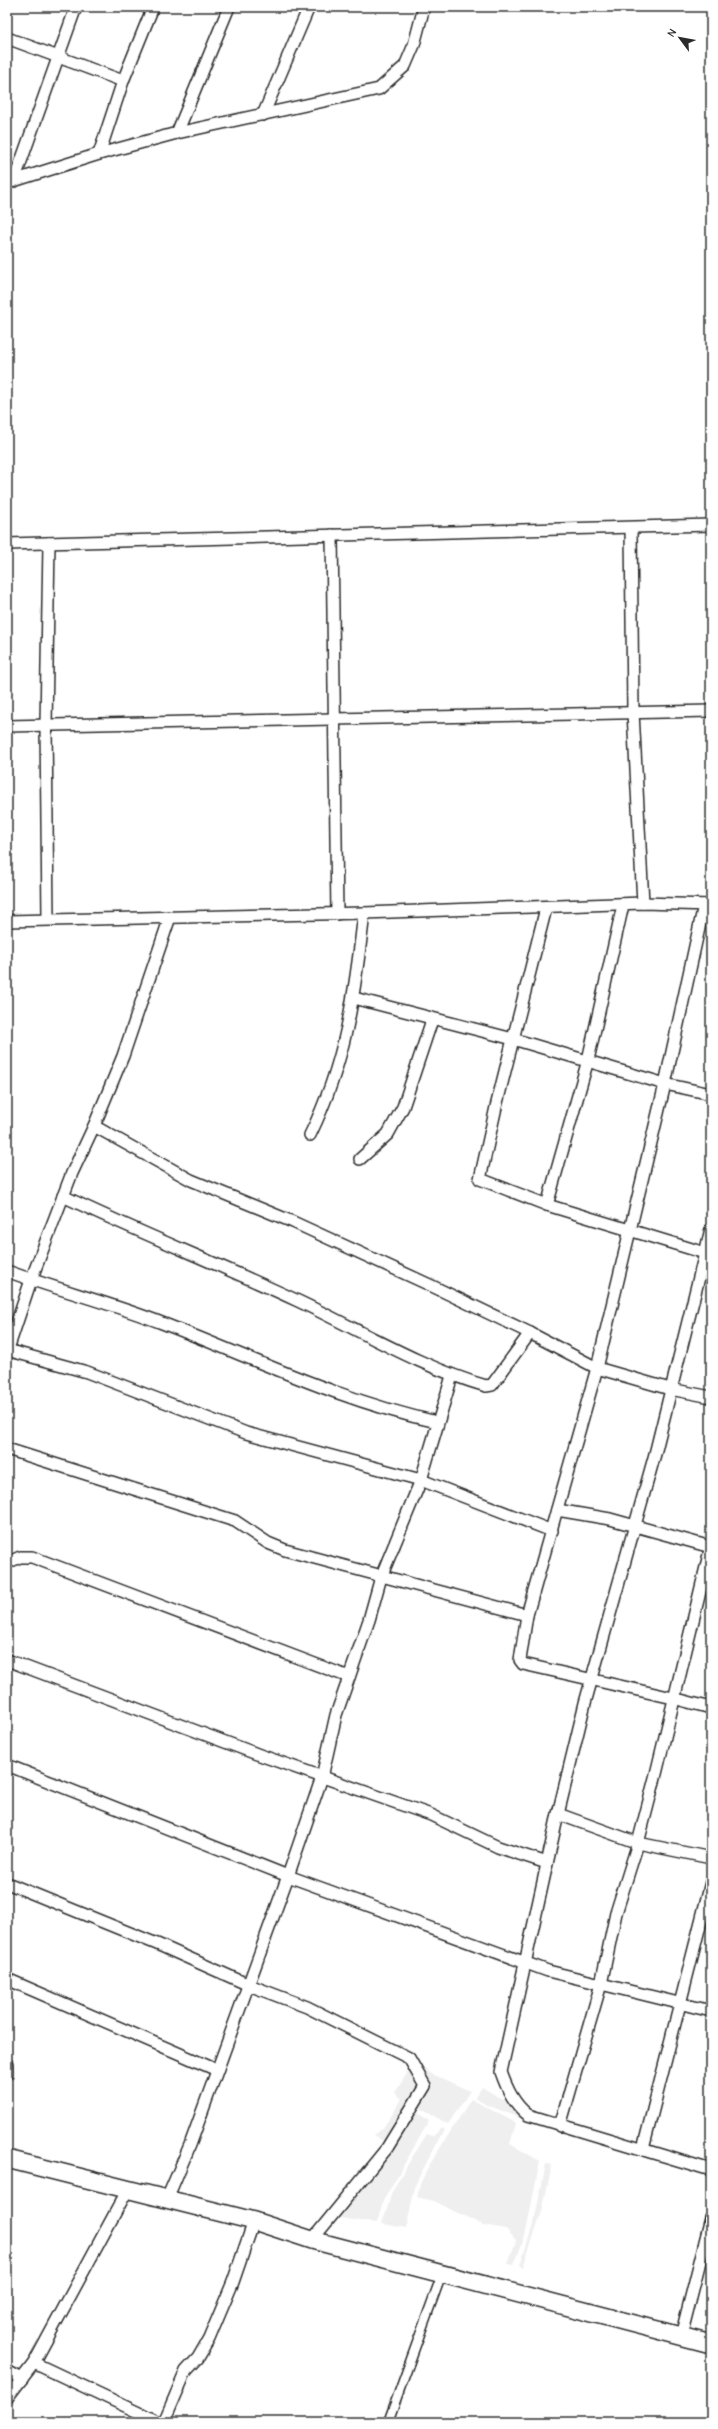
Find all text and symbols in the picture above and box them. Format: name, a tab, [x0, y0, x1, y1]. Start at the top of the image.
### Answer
north arrow	[660, 18, 700, 58]
text: N	[665, 26, 679, 39]

